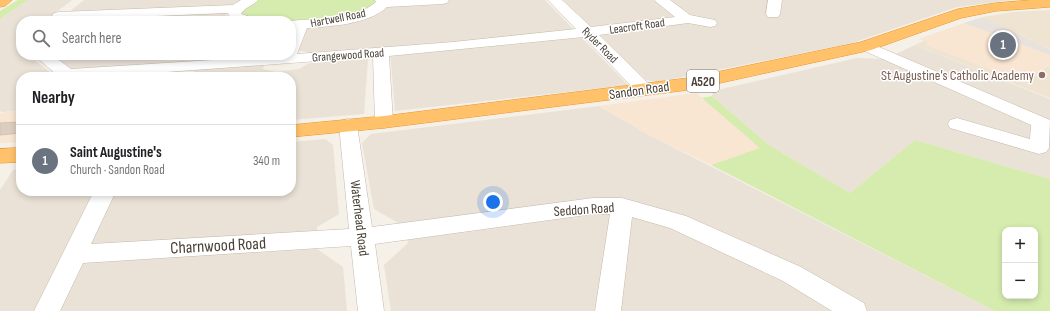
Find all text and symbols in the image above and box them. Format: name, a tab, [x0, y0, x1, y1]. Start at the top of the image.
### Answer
street label: Hartwell Road	[309, 6, 367, 31]
street label: Leacroft Road	[608, 15, 666, 38]
search box	[16, 16, 296, 60]
street label: Ryder Road	[578, 24, 621, 67]
icon: search	[30, 27, 52, 49]
text: Search here	[62, 29, 122, 48]
pin: 1	[990, 30, 1016, 60]
street label: Grangewood Road	[312, 46, 385, 65]
place label: St Augustine's Catholic Academy	[881, 67, 1035, 84]
road number: A520	[687, 70, 719, 92]
marker: St Augustine's Catholic Academy	[1037, 70, 1047, 80]
street label: Sandon Road	[608, 78, 670, 103]
text: Nearby	[32, 88, 75, 108]
text: Saint Augustine's	[70, 143, 162, 162]
text: 1	[42, 153, 48, 169]
text: 340 m	[253, 153, 280, 169]
text: Church · Sandon Road	[70, 162, 165, 178]
street label: Waterhead Road	[346, 179, 373, 257]
your location	[483, 192, 503, 212]
street label: Seddon Road	[553, 199, 615, 220]
map controls	[1002, 227, 1038, 299]
button: +	[1002, 227, 1038, 263]
street label: Charnwood Road	[170, 234, 266, 258]
button: −	[1002, 263, 1038, 299]

